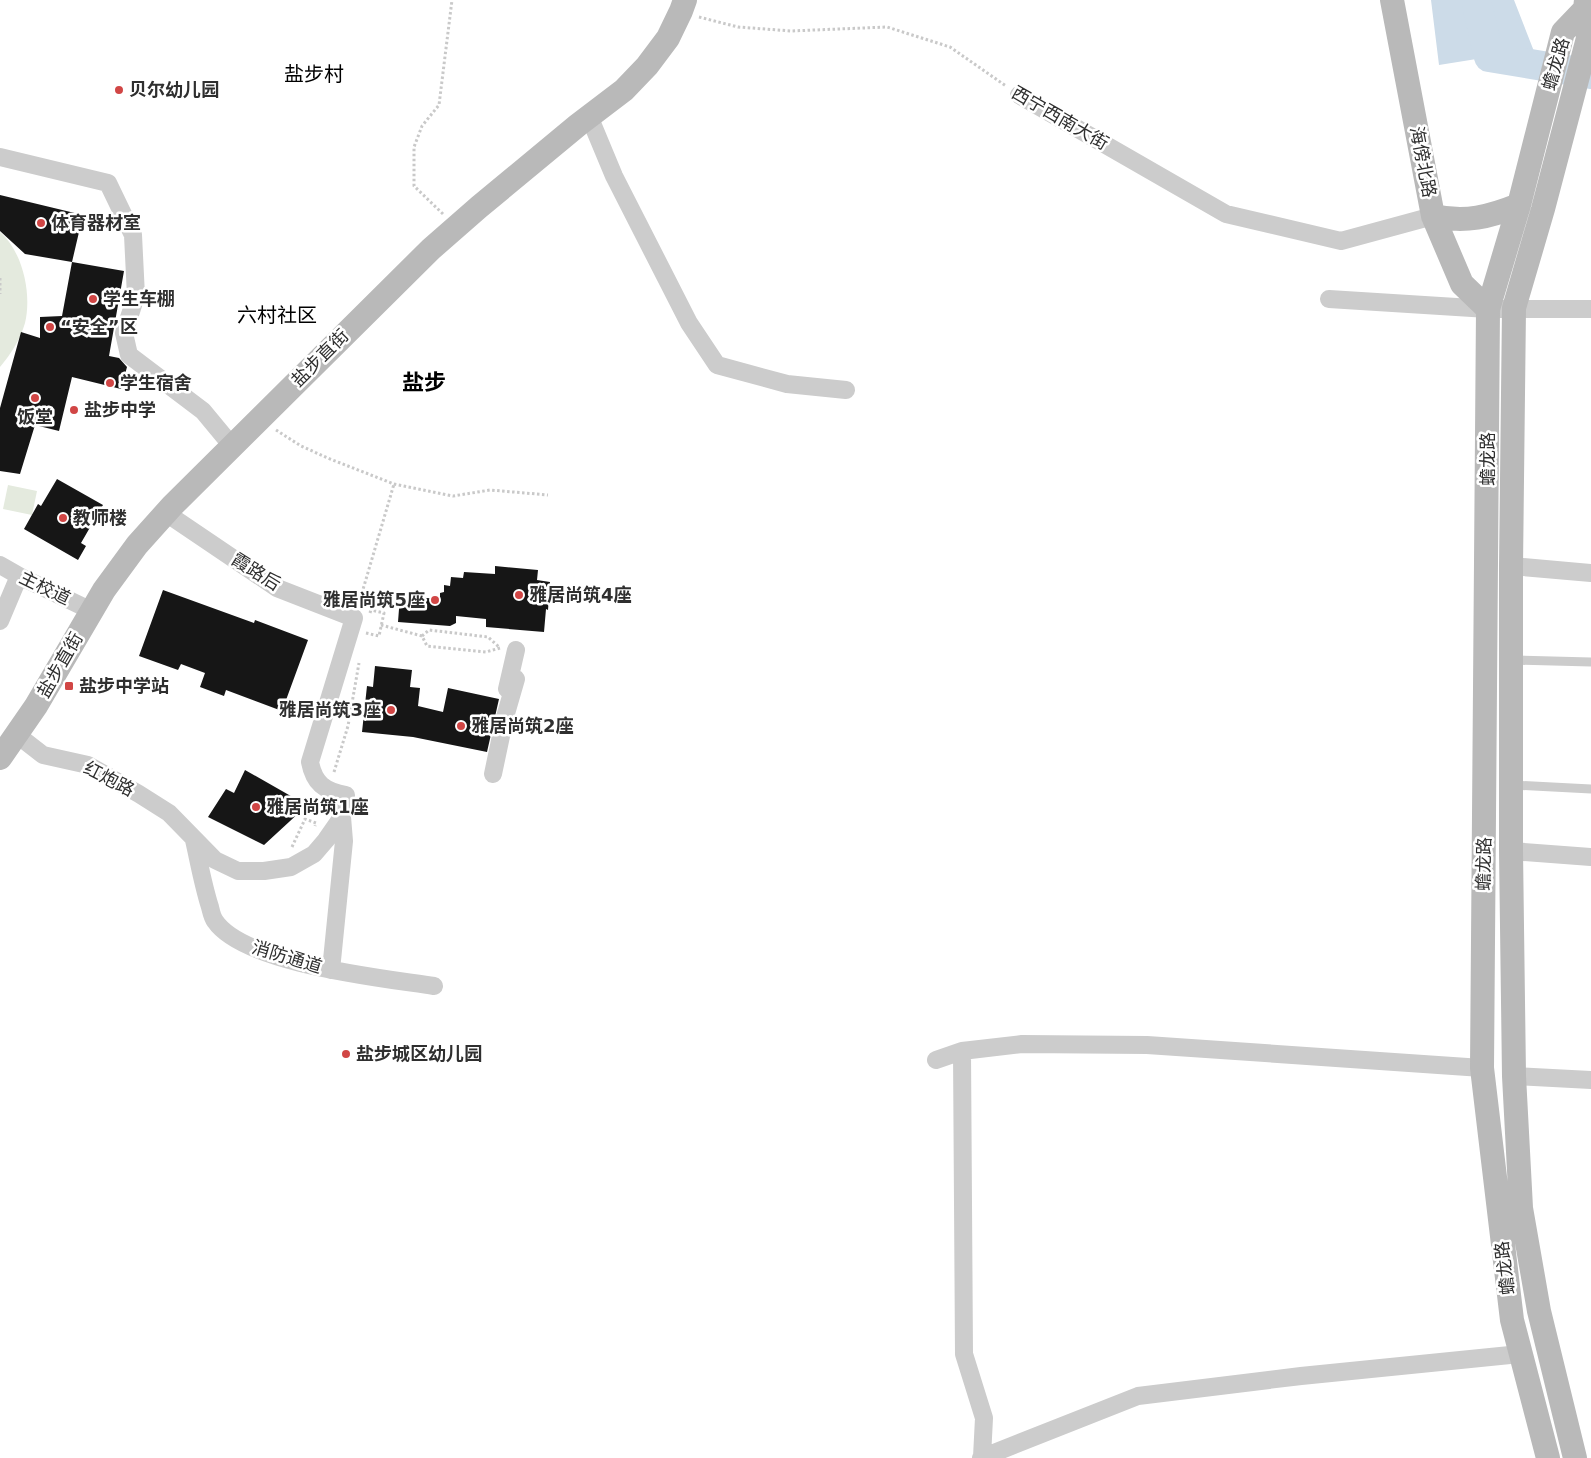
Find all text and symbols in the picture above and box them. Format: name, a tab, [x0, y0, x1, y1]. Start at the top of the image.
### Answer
street label: 蟾龙路	[1538, 35, 1573, 93]
district label: 盐步村	[284, 62, 344, 86]
place label: 贝尔幼儿园	[129, 79, 219, 100]
street label: 西宁西南大街	[1008, 81, 1112, 154]
marker: 贝尔幼儿园	[113, 84, 125, 96]
street label: 海傍北路	[1406, 125, 1441, 199]
place label: 体育器材室	[51, 212, 141, 233]
marker: 体育器材室	[35, 217, 47, 229]
place label: 学生车棚	[103, 288, 175, 309]
marker: 学生车棚	[87, 293, 99, 305]
district label: 六村社区	[237, 303, 317, 327]
place label: “安全”区	[60, 316, 138, 337]
marker: “安全”区	[44, 321, 56, 333]
street label: 盐步直街	[287, 325, 353, 391]
district label: 盐步	[402, 370, 446, 395]
place label: 学生宿舍	[120, 372, 192, 393]
marker: 学生宿舍	[104, 377, 116, 389]
marker: 饭堂	[29, 392, 41, 404]
place label: 盐步中学	[84, 399, 156, 420]
marker: 盐步中学	[68, 404, 80, 416]
place label: 饭堂	[17, 406, 53, 427]
street label: 蟾龙路	[1477, 432, 1498, 486]
place label: 教师楼	[73, 507, 127, 528]
marker: 教师楼	[57, 512, 69, 524]
street label: 霞路后	[228, 548, 285, 595]
street label: 主校道	[16, 566, 74, 609]
place label: 雅居尚筑4座	[529, 584, 632, 605]
place label: 雅居尚筑5座	[322, 589, 425, 610]
marker: 雅居尚筑4座	[513, 589, 525, 601]
marker: 雅居尚筑5座	[429, 594, 441, 606]
street label: 盐步直街	[32, 628, 87, 701]
place label: 盐步中学站	[79, 675, 169, 696]
marker: 盐步中学站	[63, 680, 75, 692]
place label: 雅居尚筑3座	[278, 699, 381, 720]
marker: 雅居尚筑3座	[385, 704, 397, 716]
place label: 雅居尚筑2座	[471, 715, 574, 736]
marker: 雅居尚筑2座	[455, 720, 467, 732]
street label: 红炮路	[80, 757, 138, 800]
place label: 雅居尚筑1座	[266, 796, 369, 817]
marker: 雅居尚筑1座	[250, 801, 262, 813]
street label: 蟾龙路	[1473, 837, 1494, 891]
street label: 消防通道	[250, 936, 325, 977]
place label: 盐步城区幼儿园	[356, 1043, 482, 1064]
marker: 盐步城区幼儿园	[340, 1048, 352, 1060]
street label: 蟾龙路	[1491, 1240, 1518, 1296]

